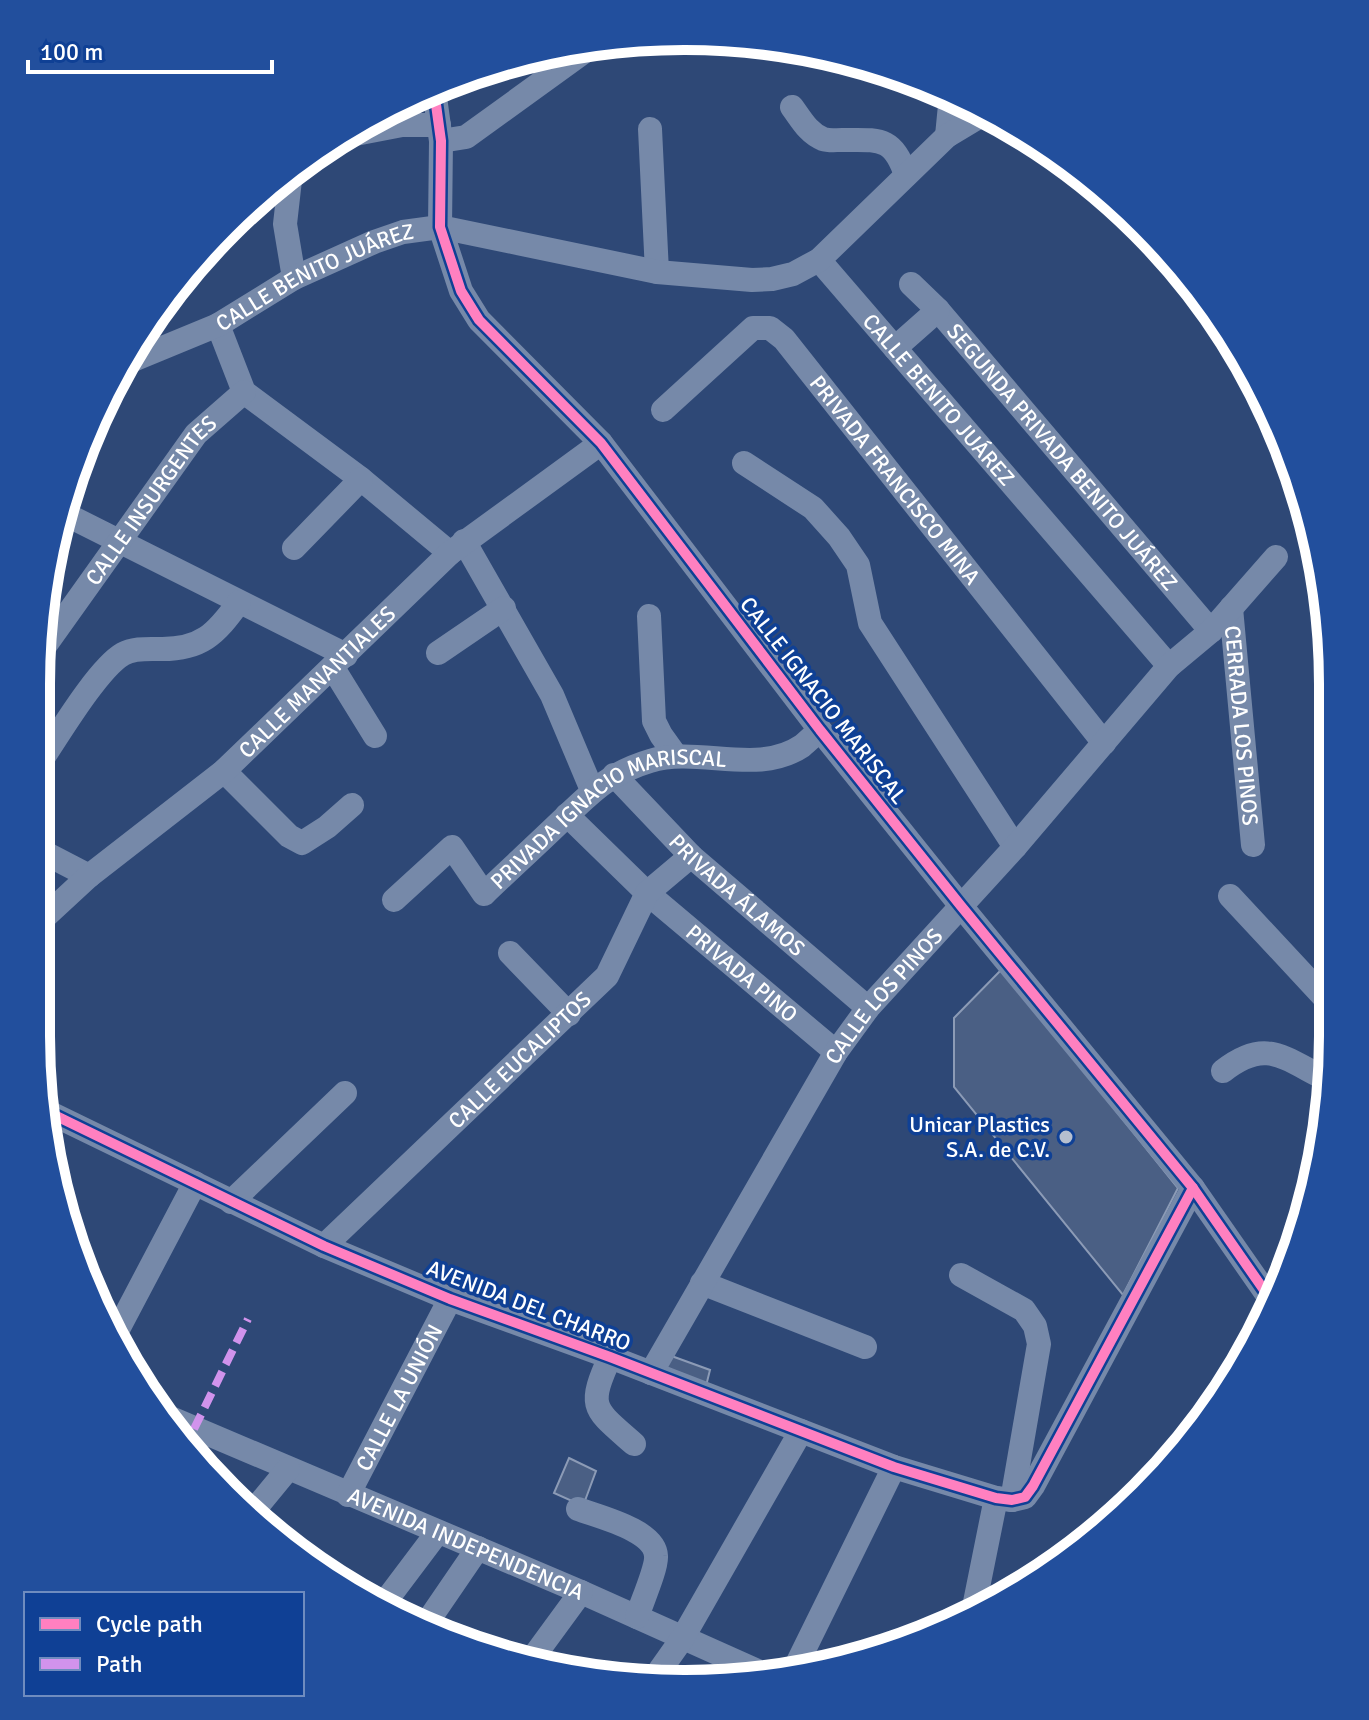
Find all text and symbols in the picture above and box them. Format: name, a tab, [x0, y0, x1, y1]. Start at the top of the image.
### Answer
scale bar	[28, 24, 272, 74]
text: 100 m	[40, 37, 103, 67]
street label: CALLE BENITO JUÁREZ	[211, 218, 416, 337]
street label: CALLE BENITO JUÁREZ	[857, 308, 1020, 491]
street label: SEGUNDA PRIVADA BENITO JUÁREZ	[941, 318, 1184, 596]
street label: PRIVADA FRANCISCO MINA	[804, 370, 987, 591]
street label: CALLE INSURGENTES	[80, 409, 222, 591]
street label: CALLE IGNACIO MARISCAL	[734, 591, 913, 809]
street label: CALLE MANANTIALES	[233, 600, 401, 764]
street label: CERRADA LOS PINOS	[1219, 624, 1264, 827]
street label: PRIVADA IGNACIO MARISCAL	[485, 743, 728, 895]
street label: PRIVADA ÁLAMOS	[663, 828, 810, 962]
street label: PRIVADA PINO	[680, 919, 803, 1028]
street label: CALLE LOS PINOS	[819, 922, 948, 1069]
street label: CALLE EUCALIPTOS	[443, 986, 597, 1134]
place label: Unicar Plastics S.A. de C.V.	[909, 1111, 1050, 1163]
marker: Unicar Plastics S.A. de C.V.	[1057, 1128, 1075, 1146]
street label: AVENIDA DEL CHARRO	[423, 1254, 635, 1357]
street label: CALLE LA UNIÓN	[350, 1320, 449, 1476]
street label: AVENIDA INDEPENDENCIA	[344, 1482, 589, 1606]
legend	[24, 1592, 304, 1696]
text: Cycle path	[96, 1609, 203, 1639]
text: Path	[96, 1649, 142, 1679]

